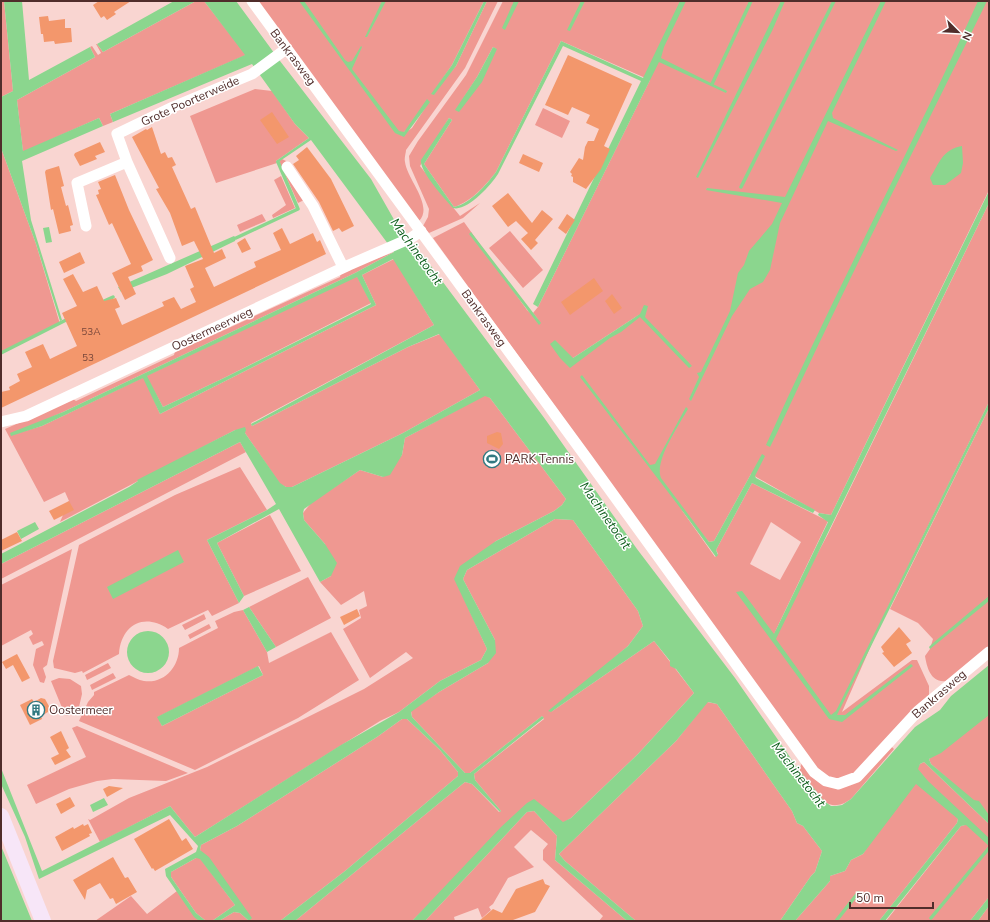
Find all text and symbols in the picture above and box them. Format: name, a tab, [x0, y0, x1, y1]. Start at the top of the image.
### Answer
north arrow	[938, 12, 978, 52]
street label: Bankrasweg	[266, 25, 320, 89]
text: N	[958, 29, 975, 43]
street label: Grote Poorterweide	[138, 72, 242, 130]
water label: Machinetocht	[386, 215, 447, 289]
street label: Bankrasweg	[458, 286, 510, 350]
street label: Oostermeerweg	[169, 303, 255, 355]
house number: 53A	[81, 325, 101, 339]
house number: 53	[82, 351, 94, 365]
sports icon: PARK Tennis	[482, 449, 502, 469]
place label: PARK Tennis	[505, 451, 574, 467]
water label: Machinetocht	[575, 478, 635, 553]
street label: Bankrasweg	[908, 666, 970, 722]
building icon: Oostermeer	[26, 700, 46, 720]
place label: Oostermeer	[49, 702, 113, 718]
water label: Machinetocht	[767, 738, 830, 811]
scale bar	[850, 884, 933, 910]
text: 50 m	[856, 890, 884, 906]

